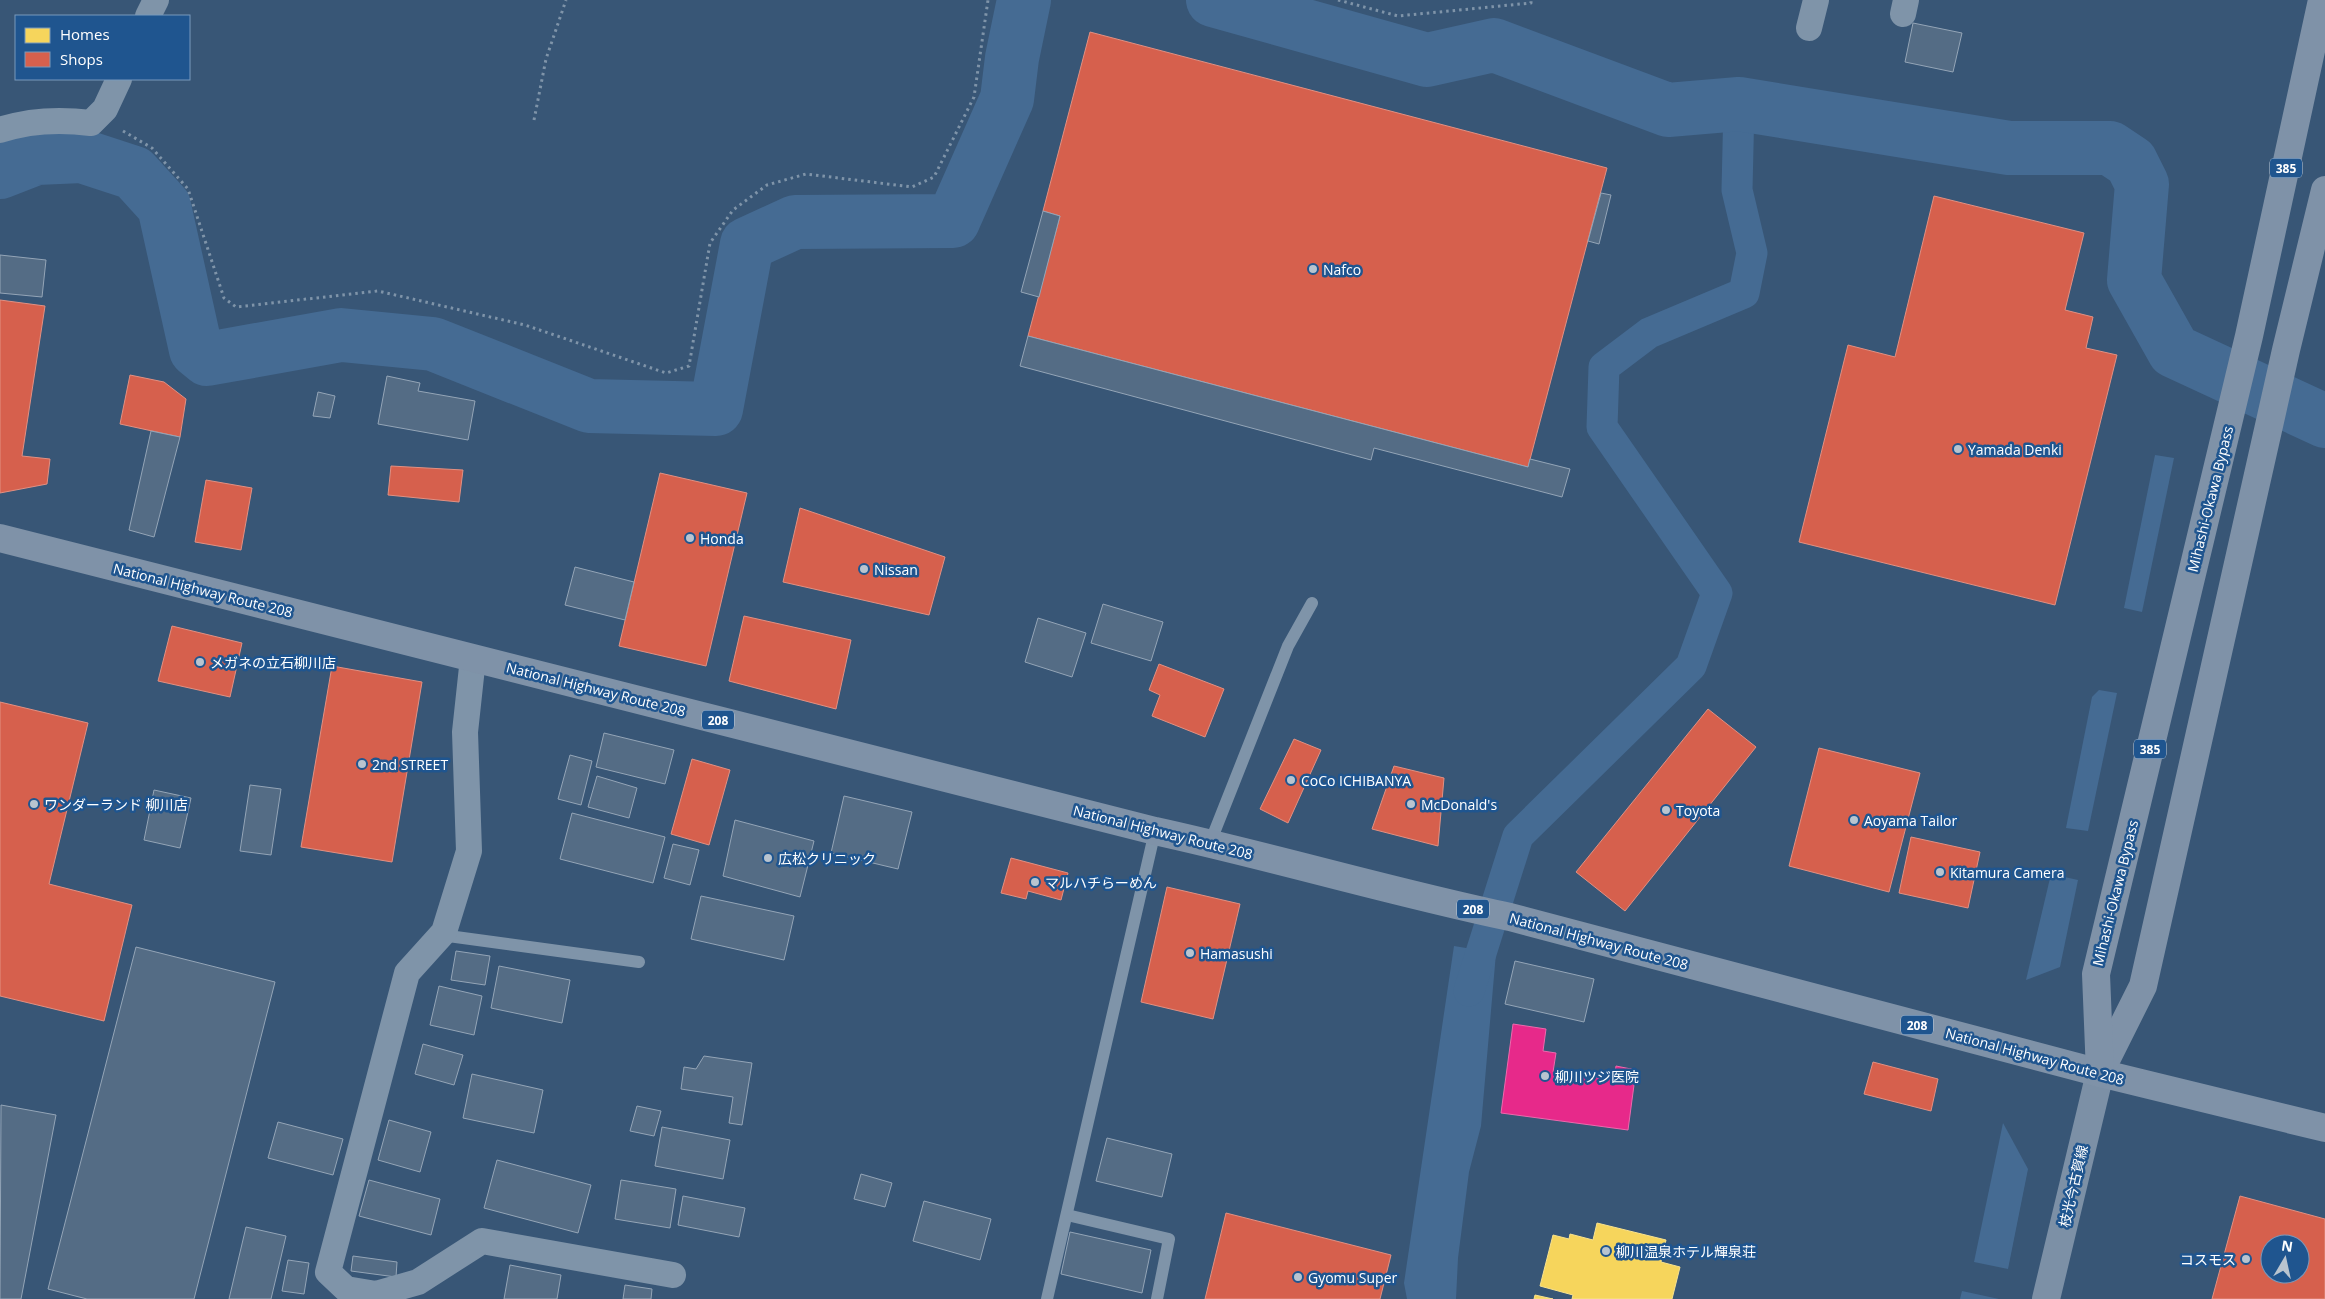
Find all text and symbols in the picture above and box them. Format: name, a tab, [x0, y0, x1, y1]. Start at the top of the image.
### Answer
legend	[15, 15, 190, 80]
text: Homes	[60, 24, 110, 44]
text: Shops	[60, 49, 103, 69]
road number: 385	[2270, 158, 2302, 178]
place label: Nafco	[1323, 260, 1361, 279]
marker: Nafco	[1307, 263, 1319, 275]
street label: Mihashi-Okawa Bypass	[2183, 424, 2237, 574]
place label: Yamada Denki	[1968, 440, 2062, 459]
marker: Yamada Denki	[1952, 443, 1964, 455]
place label: Honda	[700, 529, 744, 548]
marker: Honda	[684, 532, 696, 544]
street label: National Highway Route 208	[111, 558, 295, 622]
place label: Nissan	[874, 560, 918, 579]
marker: Nissan	[858, 563, 870, 575]
place label: メガネの立石柳川店	[210, 653, 336, 672]
marker: メガネの立石柳川店	[194, 656, 206, 668]
street label: National Highway Route 208	[504, 657, 688, 721]
road number: 208	[702, 710, 734, 730]
road number: 385	[2134, 740, 2166, 759]
place label: 2nd STREET	[372, 755, 448, 774]
marker: 2nd STREET	[356, 758, 368, 770]
place label: CoCo ICHIBANYA	[1301, 771, 1411, 790]
marker: CoCo ICHIBANYA	[1285, 774, 1297, 786]
place label: ワンダーランド 柳川店	[44, 795, 188, 814]
place label: McDonald's	[1421, 795, 1497, 814]
marker: ワンダーランド 柳川店	[28, 798, 40, 810]
marker: McDonald's	[1405, 798, 1417, 810]
street label: National Highway Route 208	[1071, 800, 1255, 864]
place label: Toyota	[1676, 801, 1720, 820]
marker: Toyota	[1660, 804, 1672, 816]
place label: Aoyama Tailor	[1864, 811, 1957, 830]
marker: Aoyama Tailor	[1848, 814, 1860, 826]
street label: Mihashi-Okawa Bypass	[2088, 818, 2142, 968]
place label: 広松クリニック	[778, 849, 876, 868]
marker: 広松クリニック	[762, 852, 774, 864]
place label: Kitamura Camera	[1950, 863, 2064, 882]
marker: Kitamura Camera	[1934, 866, 1946, 878]
place label: マルハチらーめん	[1045, 873, 1157, 892]
marker: マルハチらーめん	[1029, 876, 1041, 888]
road number: 208	[1457, 900, 1489, 919]
street label: National Highway Route 208	[1508, 908, 1690, 974]
place label: Hamasushi	[1200, 944, 1273, 963]
marker: Hamasushi	[1184, 947, 1196, 959]
road number: 208	[1901, 1016, 1933, 1034]
street label: National Highway Route 208	[1944, 1023, 2126, 1089]
place label: 柳川ツジ医院	[1555, 1067, 1639, 1086]
marker: 柳川ツジ医院	[1539, 1070, 1551, 1082]
street label: 枝光今古賀線	[2054, 1143, 2092, 1229]
north arrow	[2260, 1234, 2310, 1284]
text: N	[2280, 1235, 2294, 1256]
place label: 柳川温泉ホテル輝泉荘	[1616, 1242, 1756, 1261]
marker: 柳川温泉ホテル輝泉荘	[1600, 1245, 1612, 1257]
place label: コスモス	[2180, 1250, 2236, 1269]
marker: コスモス	[2240, 1253, 2252, 1265]
place label: Gyomu Super	[1308, 1268, 1397, 1287]
marker: Gyomu Super	[1292, 1271, 1304, 1283]

